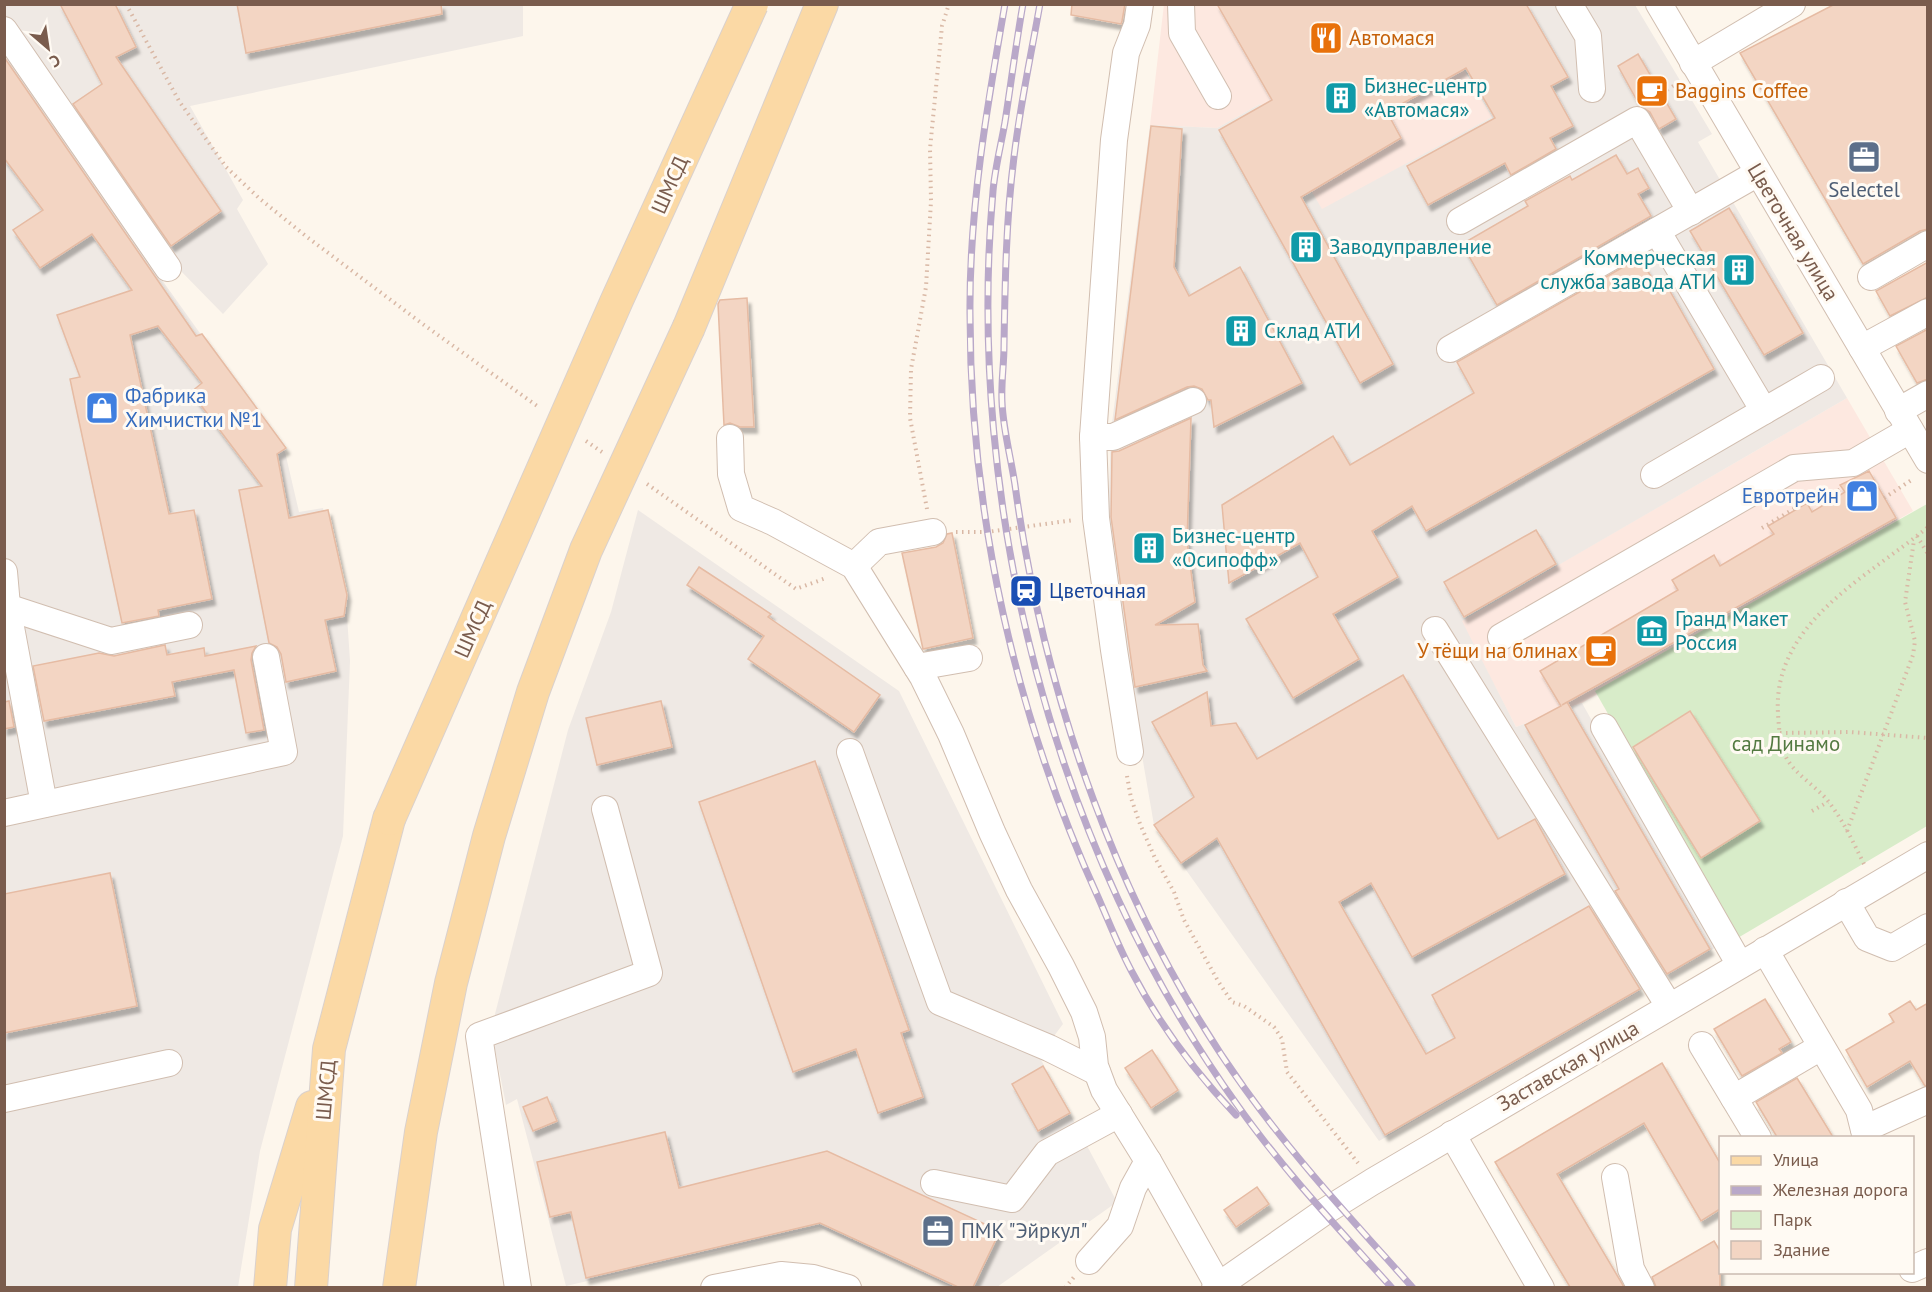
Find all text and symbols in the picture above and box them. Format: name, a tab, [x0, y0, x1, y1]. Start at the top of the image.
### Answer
north arrow	[18, 18, 78, 78]
restaurant icon: Автомася	[1308, 20, 1344, 56]
place label: Автомася	[1349, 24, 1434, 51]
text: С	[46, 50, 64, 72]
place label: Бизнес-центр «Автомася»	[1364, 72, 1487, 123]
cafe icon: Baggins Coffee	[1634, 73, 1670, 109]
place label: Baggins Coffee	[1675, 77, 1808, 104]
building icon: Бизнес-центр «Автомася»	[1323, 80, 1359, 116]
office icon: Selectel	[1846, 139, 1882, 175]
street label: ШМСД	[645, 152, 694, 218]
street label: Цветочная улица	[1742, 158, 1845, 306]
place label: Selectel	[1828, 176, 1900, 203]
building icon: Заводуправление	[1288, 229, 1324, 265]
place label: Заводуправление	[1329, 233, 1492, 260]
place label: Коммерческая служба завода АТИ	[1540, 244, 1716, 295]
building icon: Коммерческая служба завода АТИ	[1721, 252, 1757, 288]
building icon: Склад АТИ	[1223, 313, 1259, 349]
place label: Склад АТИ	[1264, 317, 1361, 344]
place label: Фабрика Химчистки №1	[125, 382, 262, 433]
shop icon: Фабрика Химчистки №1	[84, 390, 120, 426]
shop icon: Евротрейн	[1844, 478, 1880, 514]
place label: Евротрейн	[1742, 482, 1839, 509]
place label: Бизнес-центр «Осипофф»	[1172, 522, 1295, 573]
building icon: Бизнес-центр «Осипофф»	[1131, 530, 1167, 566]
station icon: Цветочная	[1008, 573, 1044, 609]
place label: Цветочная	[1049, 577, 1146, 604]
street label: ШМСД	[448, 596, 497, 662]
place label: Гранд Макет Россия	[1675, 605, 1789, 656]
museum icon: Гранд Макет Россия	[1634, 613, 1670, 649]
cafe icon: У тёщи на блинах	[1583, 633, 1619, 669]
place label: У тёщи на блинах	[1417, 637, 1578, 664]
park label: сад Динамо	[1732, 730, 1840, 757]
street label: Заставская улица	[1492, 1014, 1643, 1117]
street label: ШМСД	[309, 1059, 342, 1121]
legend	[1719, 1136, 1914, 1274]
text: Улица	[1773, 1148, 1819, 1171]
text: Железная дорога	[1772, 1178, 1908, 1201]
text: Парк	[1773, 1208, 1813, 1231]
office icon: ПМК "Эйркул"	[920, 1213, 956, 1249]
place label: ПМК "Эйркул"	[961, 1217, 1088, 1244]
text: Здание	[1773, 1238, 1830, 1261]

